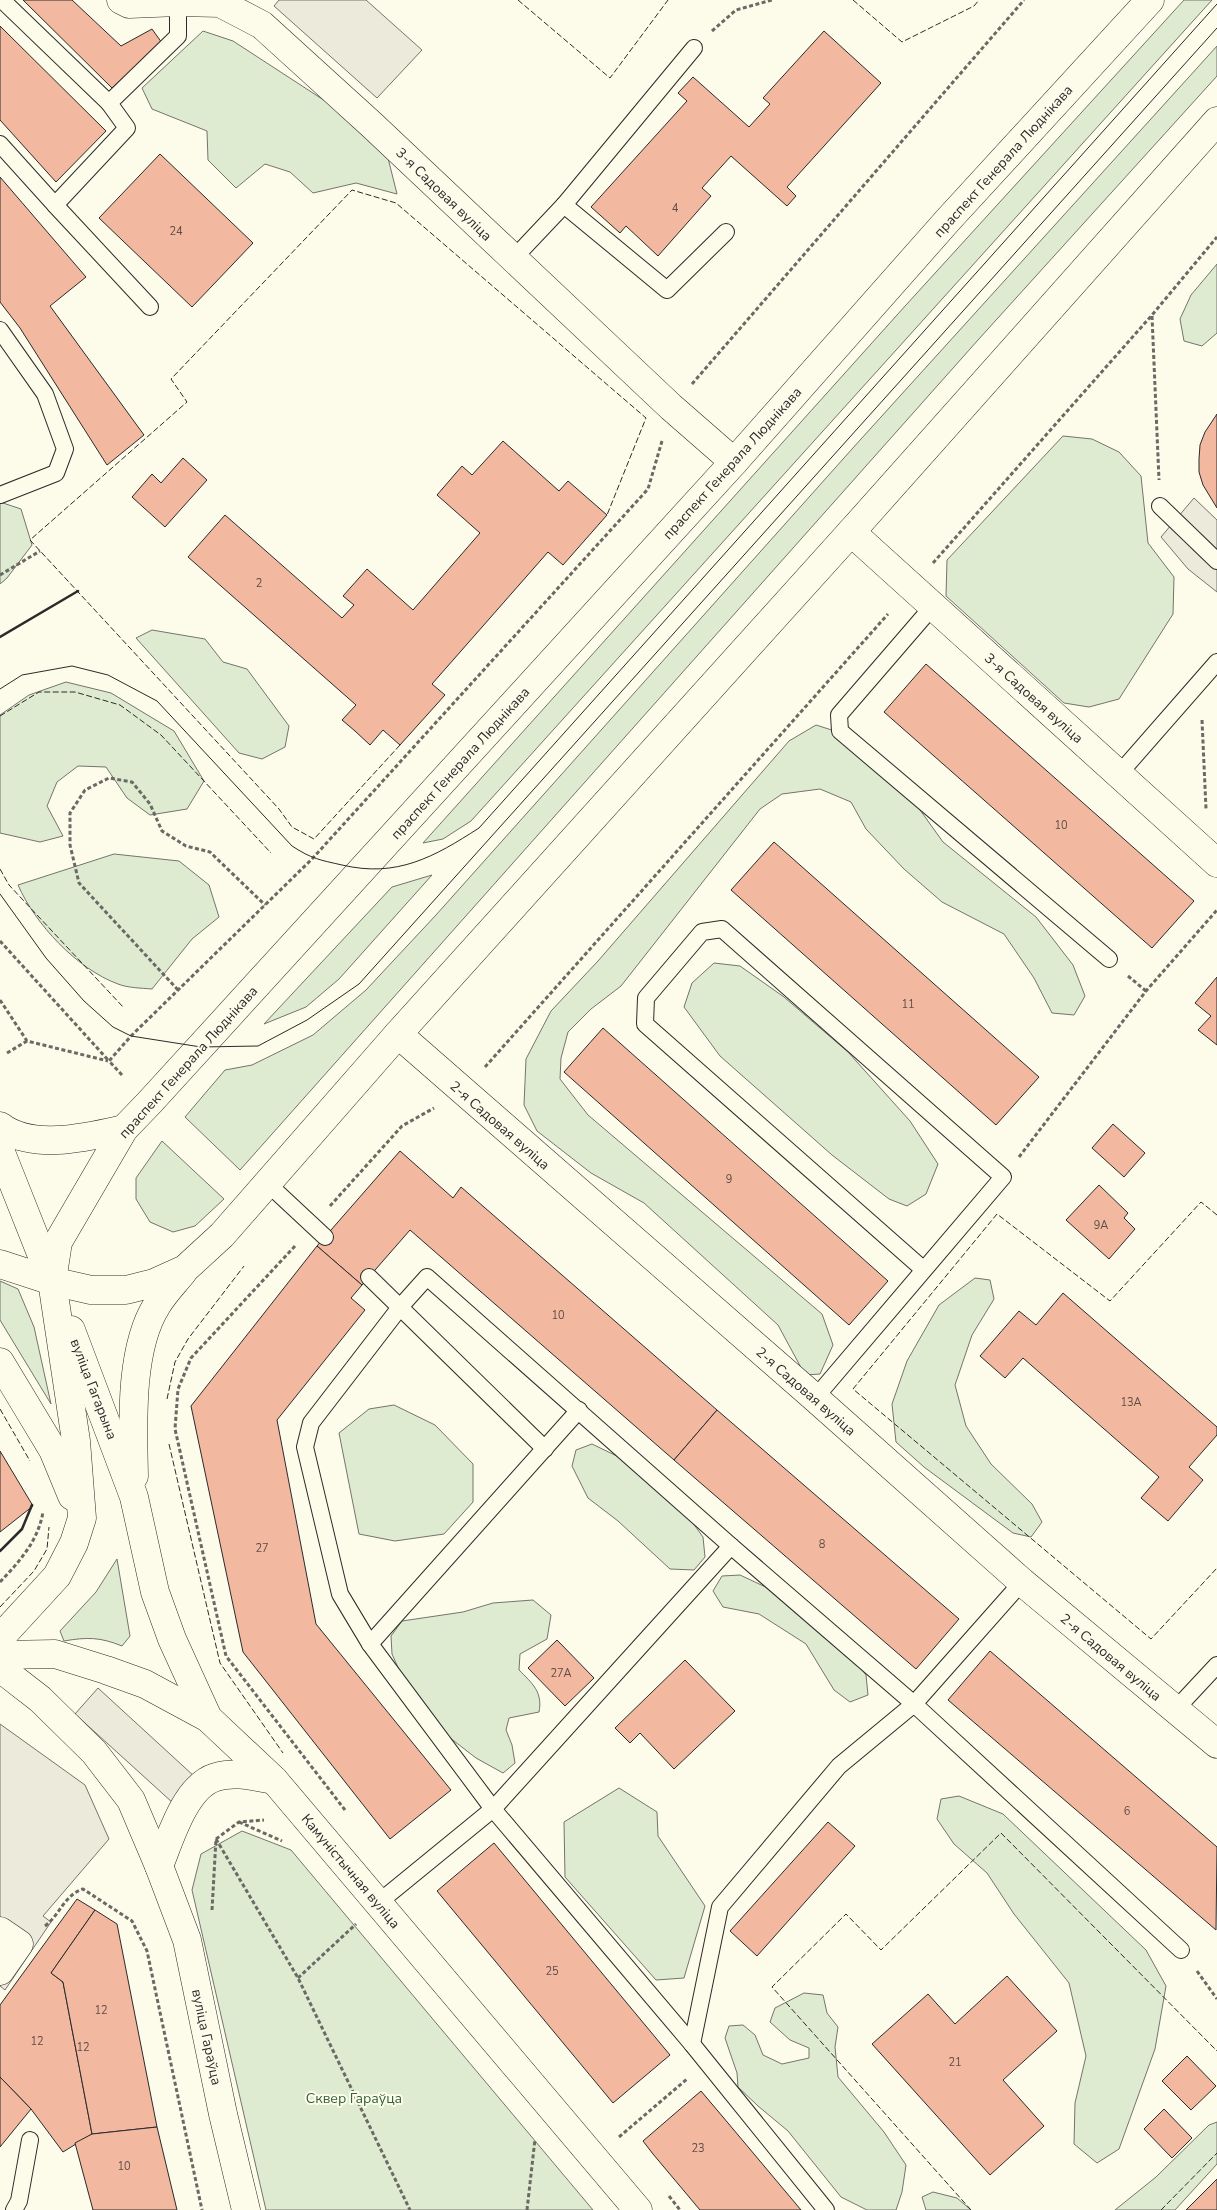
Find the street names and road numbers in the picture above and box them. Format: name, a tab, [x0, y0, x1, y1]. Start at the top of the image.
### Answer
street label: праспект Генерала Люднікава	[930, 81, 1077, 242]
street label: 3-я Садовая вуліца	[391, 143, 496, 245]
street label: праспект Генерала Люднікава	[659, 383, 806, 544]
street label: 3-я Садовая вуліца	[980, 649, 1087, 748]
street label: праспект Генерала Люднікава	[387, 683, 534, 844]
street label: праспект Генерала Люднікава	[115, 982, 262, 1143]
street label: 2-я Садовая вуліца	[446, 1077, 554, 1174]
street label: вуліца Гагарына	[66, 1336, 122, 1442]
street label: 2-я Садовая вуліца	[752, 1343, 860, 1440]
street label: 2-я Садовая вуліца	[1056, 1609, 1165, 1705]
street label: Камуністычная вуліца	[297, 1810, 404, 1933]
street label: вуліца Гараўца	[187, 1987, 226, 2087]

